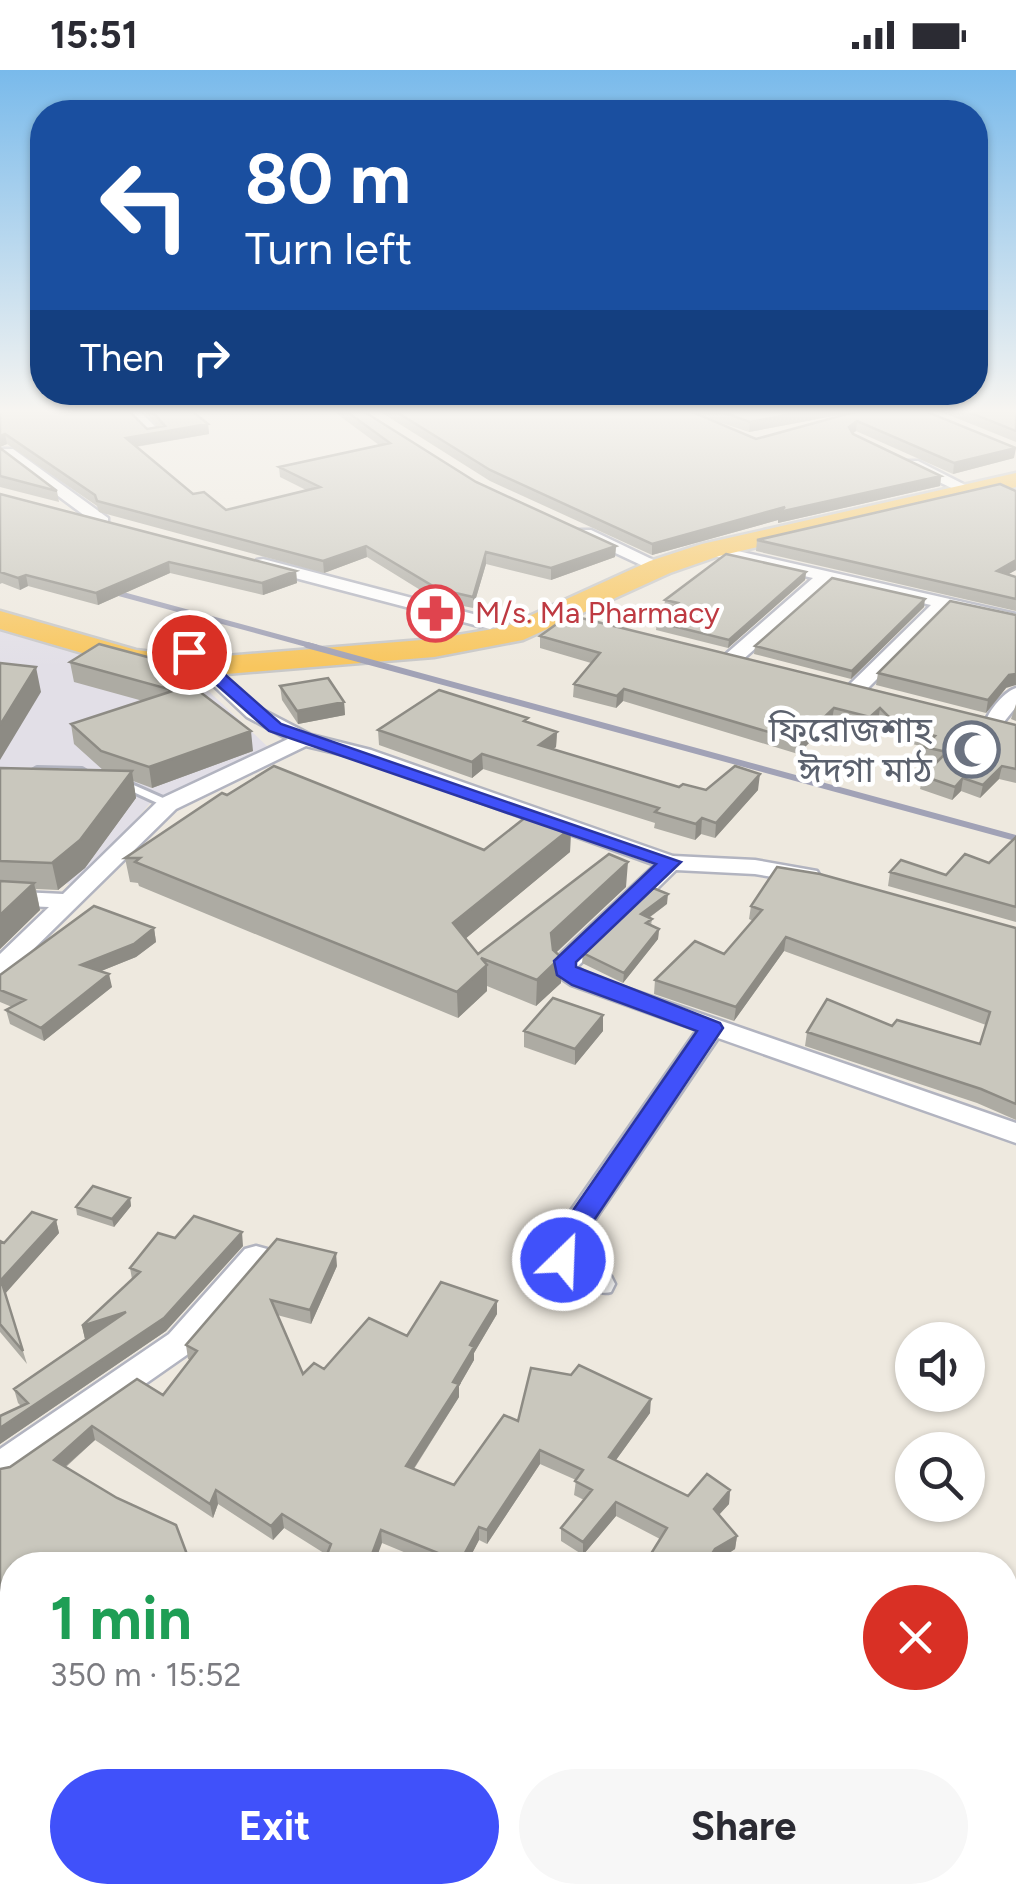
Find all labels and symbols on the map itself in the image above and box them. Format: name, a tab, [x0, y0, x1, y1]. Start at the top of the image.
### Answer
pharmacy icon: M/s. Ma Pharmacy	[406, 583, 466, 643]
place label: M/s. Ma Pharmacy	[475, 594, 720, 631]
pin	[147, 610, 232, 695]
place label: ফিরোজশাহ ঈদগা মাঠ	[768, 709, 933, 791]
mosque icon: ফিরোজশাহ ঈদগা মাঠ	[941, 720, 1001, 780]
position arrow	[511, 1208, 615, 1312]

